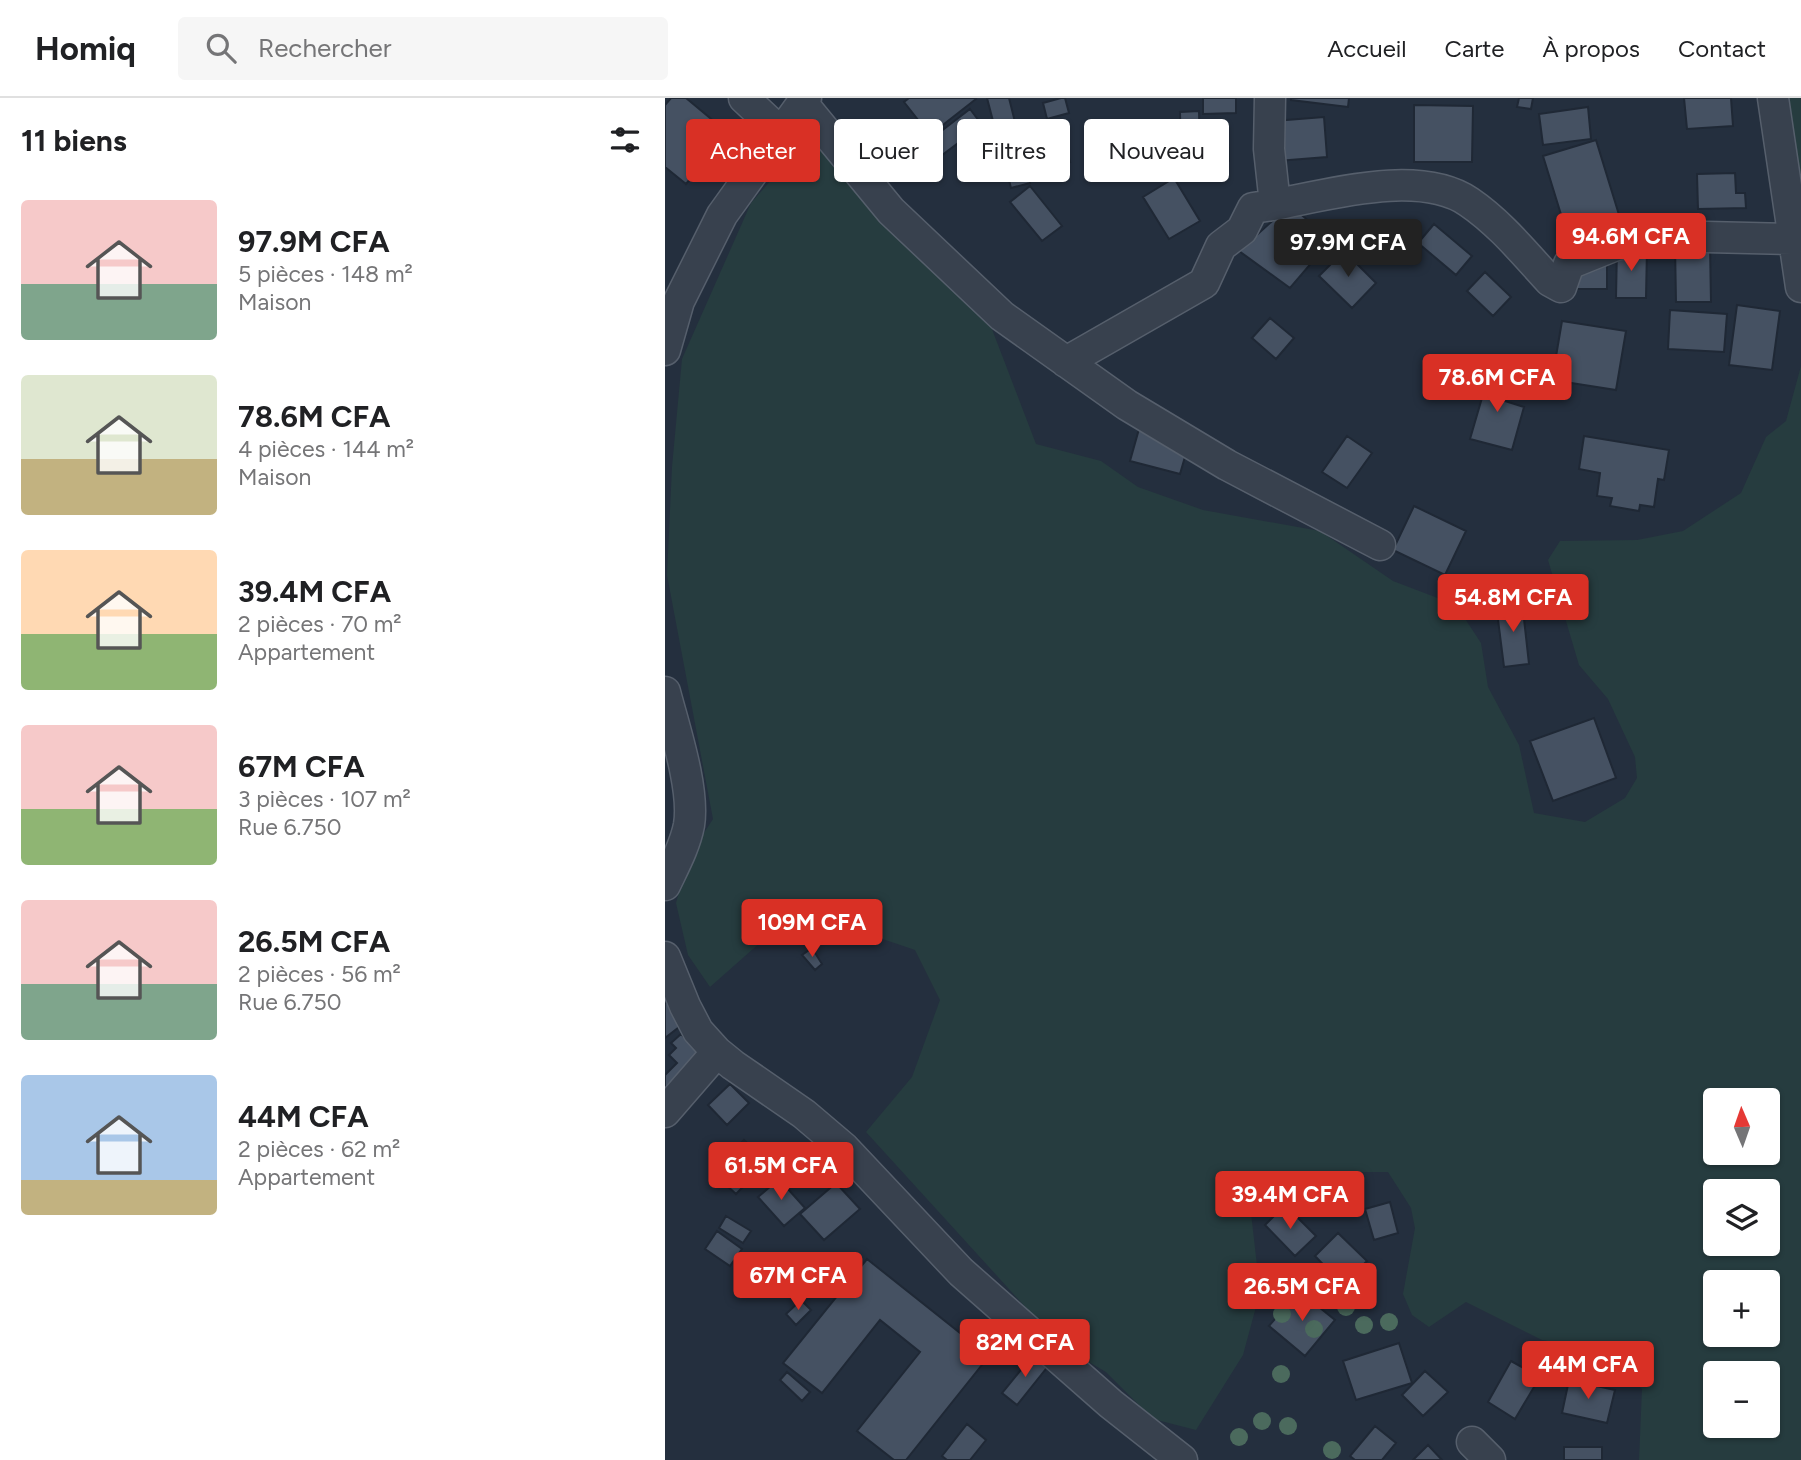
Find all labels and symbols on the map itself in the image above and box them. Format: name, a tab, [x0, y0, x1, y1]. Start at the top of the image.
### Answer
pin: 94.6M CFA	[1551, 214, 1711, 273]
pin: 97.9M CFA	[1268, 220, 1428, 279]
pin: 78.6M CFA	[1417, 354, 1577, 414]
pin: 54.8M CFA	[1433, 574, 1593, 634]
pin: 109M CFA	[740, 900, 884, 959]
north arrow	[1703, 1088, 1780, 1166]
pin: 61.5M CFA	[701, 1142, 861, 1202]
pin: 39.4M CFA	[1210, 1172, 1370, 1231]
pin: 67M CFA	[733, 1252, 863, 1312]
pin: 26.5M CFA	[1222, 1264, 1382, 1323]
pin: 82M CFA	[960, 1320, 1090, 1379]
pin: 44M CFA	[1523, 1342, 1653, 1401]

